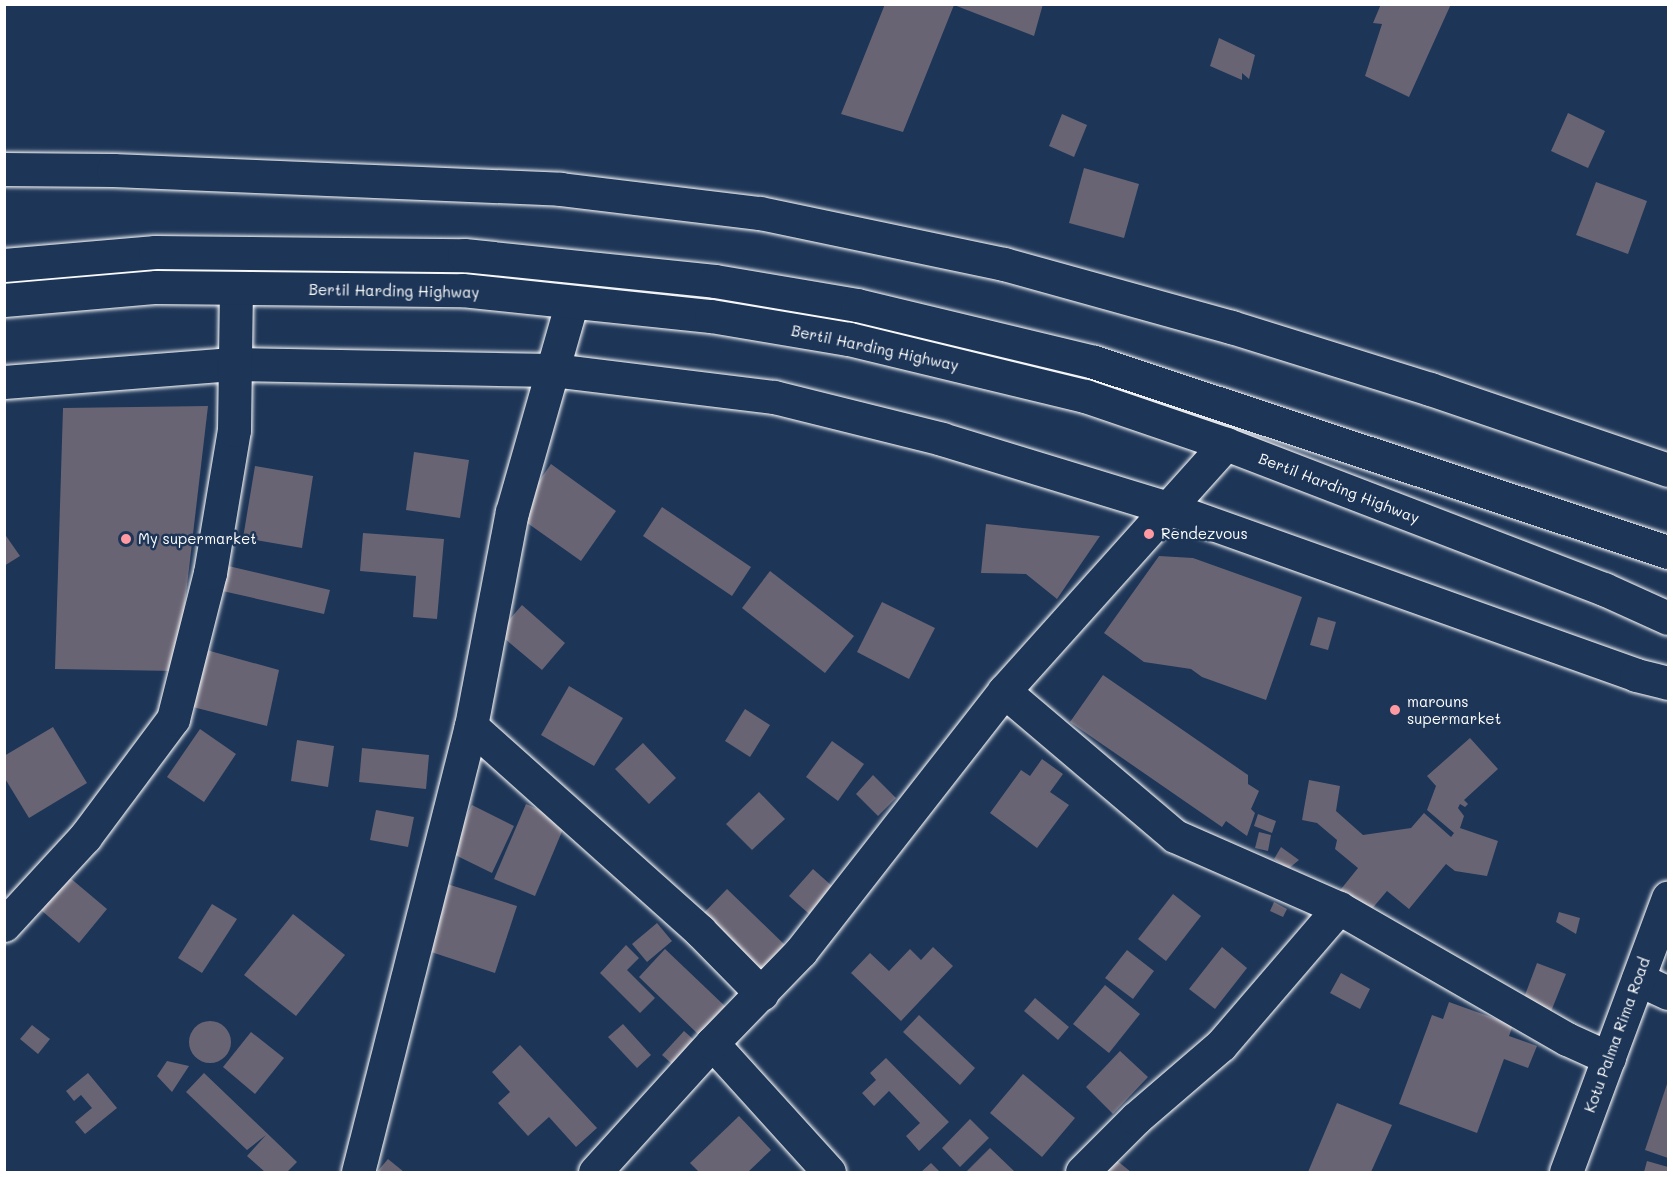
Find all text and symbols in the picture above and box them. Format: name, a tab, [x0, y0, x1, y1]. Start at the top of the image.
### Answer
street label: Bertil Harding Highway	[309, 281, 479, 301]
street label: Bertil Harding Highway	[790, 321, 960, 375]
street label: Bertil Harding Highway	[1256, 449, 1422, 527]
place label: Rendezvous	[1161, 525, 1248, 543]
marker: Rendezvous	[1142, 527, 1156, 541]
place label: My supermarket	[138, 530, 257, 548]
marker: My supermarket	[119, 532, 133, 546]
place label: marouns supermarket	[1407, 692, 1501, 727]
marker: marouns supermarket	[1388, 703, 1402, 717]
street label: Kotu Palma Rima Road	[1581, 955, 1653, 1115]

